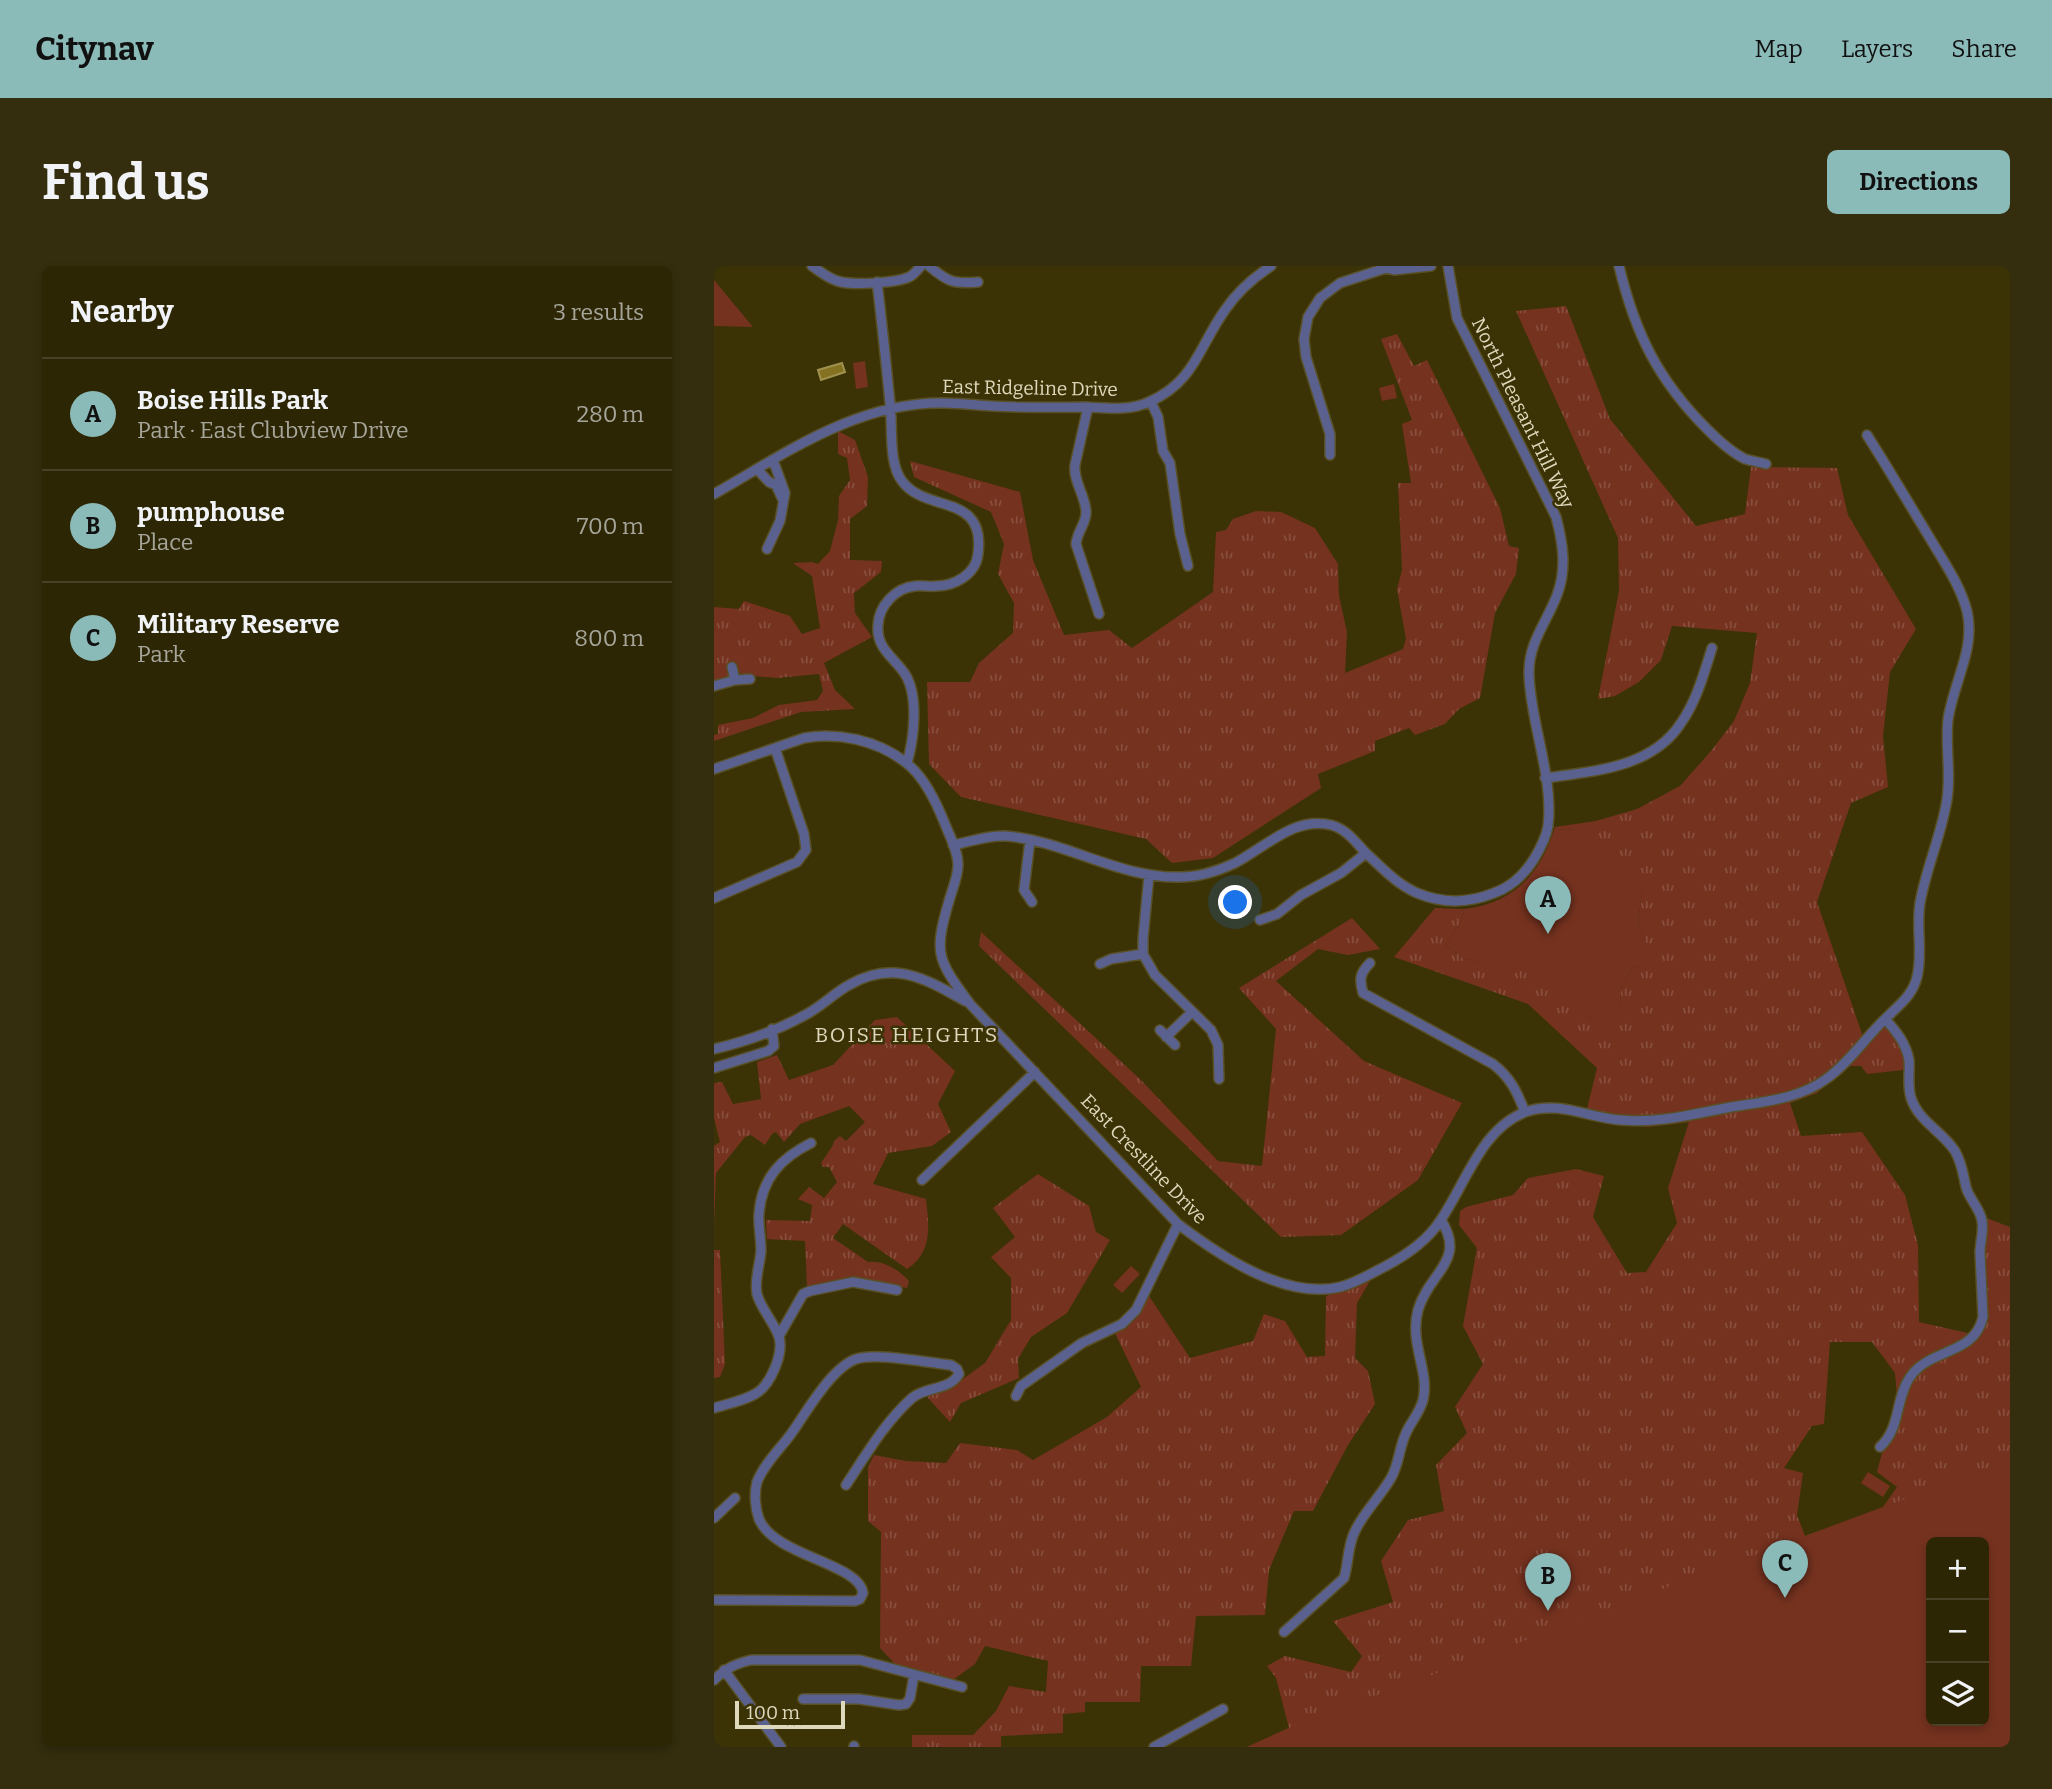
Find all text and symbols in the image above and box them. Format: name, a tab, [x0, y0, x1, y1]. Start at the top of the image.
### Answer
text: Citynav	[35, 29, 154, 69]
text: Map	[1755, 35, 1803, 63]
text: Layers	[1841, 35, 1913, 63]
text: Share	[1951, 35, 2017, 63]
button: Directions	[1827, 150, 2010, 214]
text: Find us	[42, 153, 210, 212]
text: Nearby	[70, 294, 174, 330]
text: 3 results	[553, 298, 644, 326]
street label: North Pleasant Hill Way	[1467, 314, 1580, 513]
street label: East Ridgeline Drive	[942, 375, 1118, 401]
text: Boise Hills Park	[137, 385, 328, 416]
text: A	[85, 400, 101, 428]
text: 280 m	[576, 400, 644, 428]
text: Park · East Clubview Drive	[137, 416, 409, 444]
text: pumphouse	[137, 497, 285, 528]
text: B	[86, 512, 100, 540]
text: 700 m	[577, 512, 644, 540]
text: Place	[137, 528, 193, 556]
text: Military Reserve	[137, 609, 340, 640]
text: C	[86, 624, 100, 652]
text: 800 m	[574, 624, 644, 652]
text: Park	[137, 640, 186, 668]
pin: A	[1525, 876, 1571, 934]
your location	[1218, 885, 1252, 919]
district label: BOISE HEIGHTS	[815, 1022, 999, 1048]
street label: East Crestline Drive	[1076, 1089, 1212, 1229]
map controls	[1926, 1537, 1989, 1726]
button: +	[1926, 1537, 1989, 1600]
pin: C	[1762, 1540, 1808, 1598]
pin: B	[1525, 1553, 1571, 1611]
button: −	[1926, 1600, 1989, 1663]
button: layers	[1926, 1663, 1989, 1726]
scale bar	[735, 1698, 845, 1730]
text: 100 m	[746, 1701, 800, 1724]

